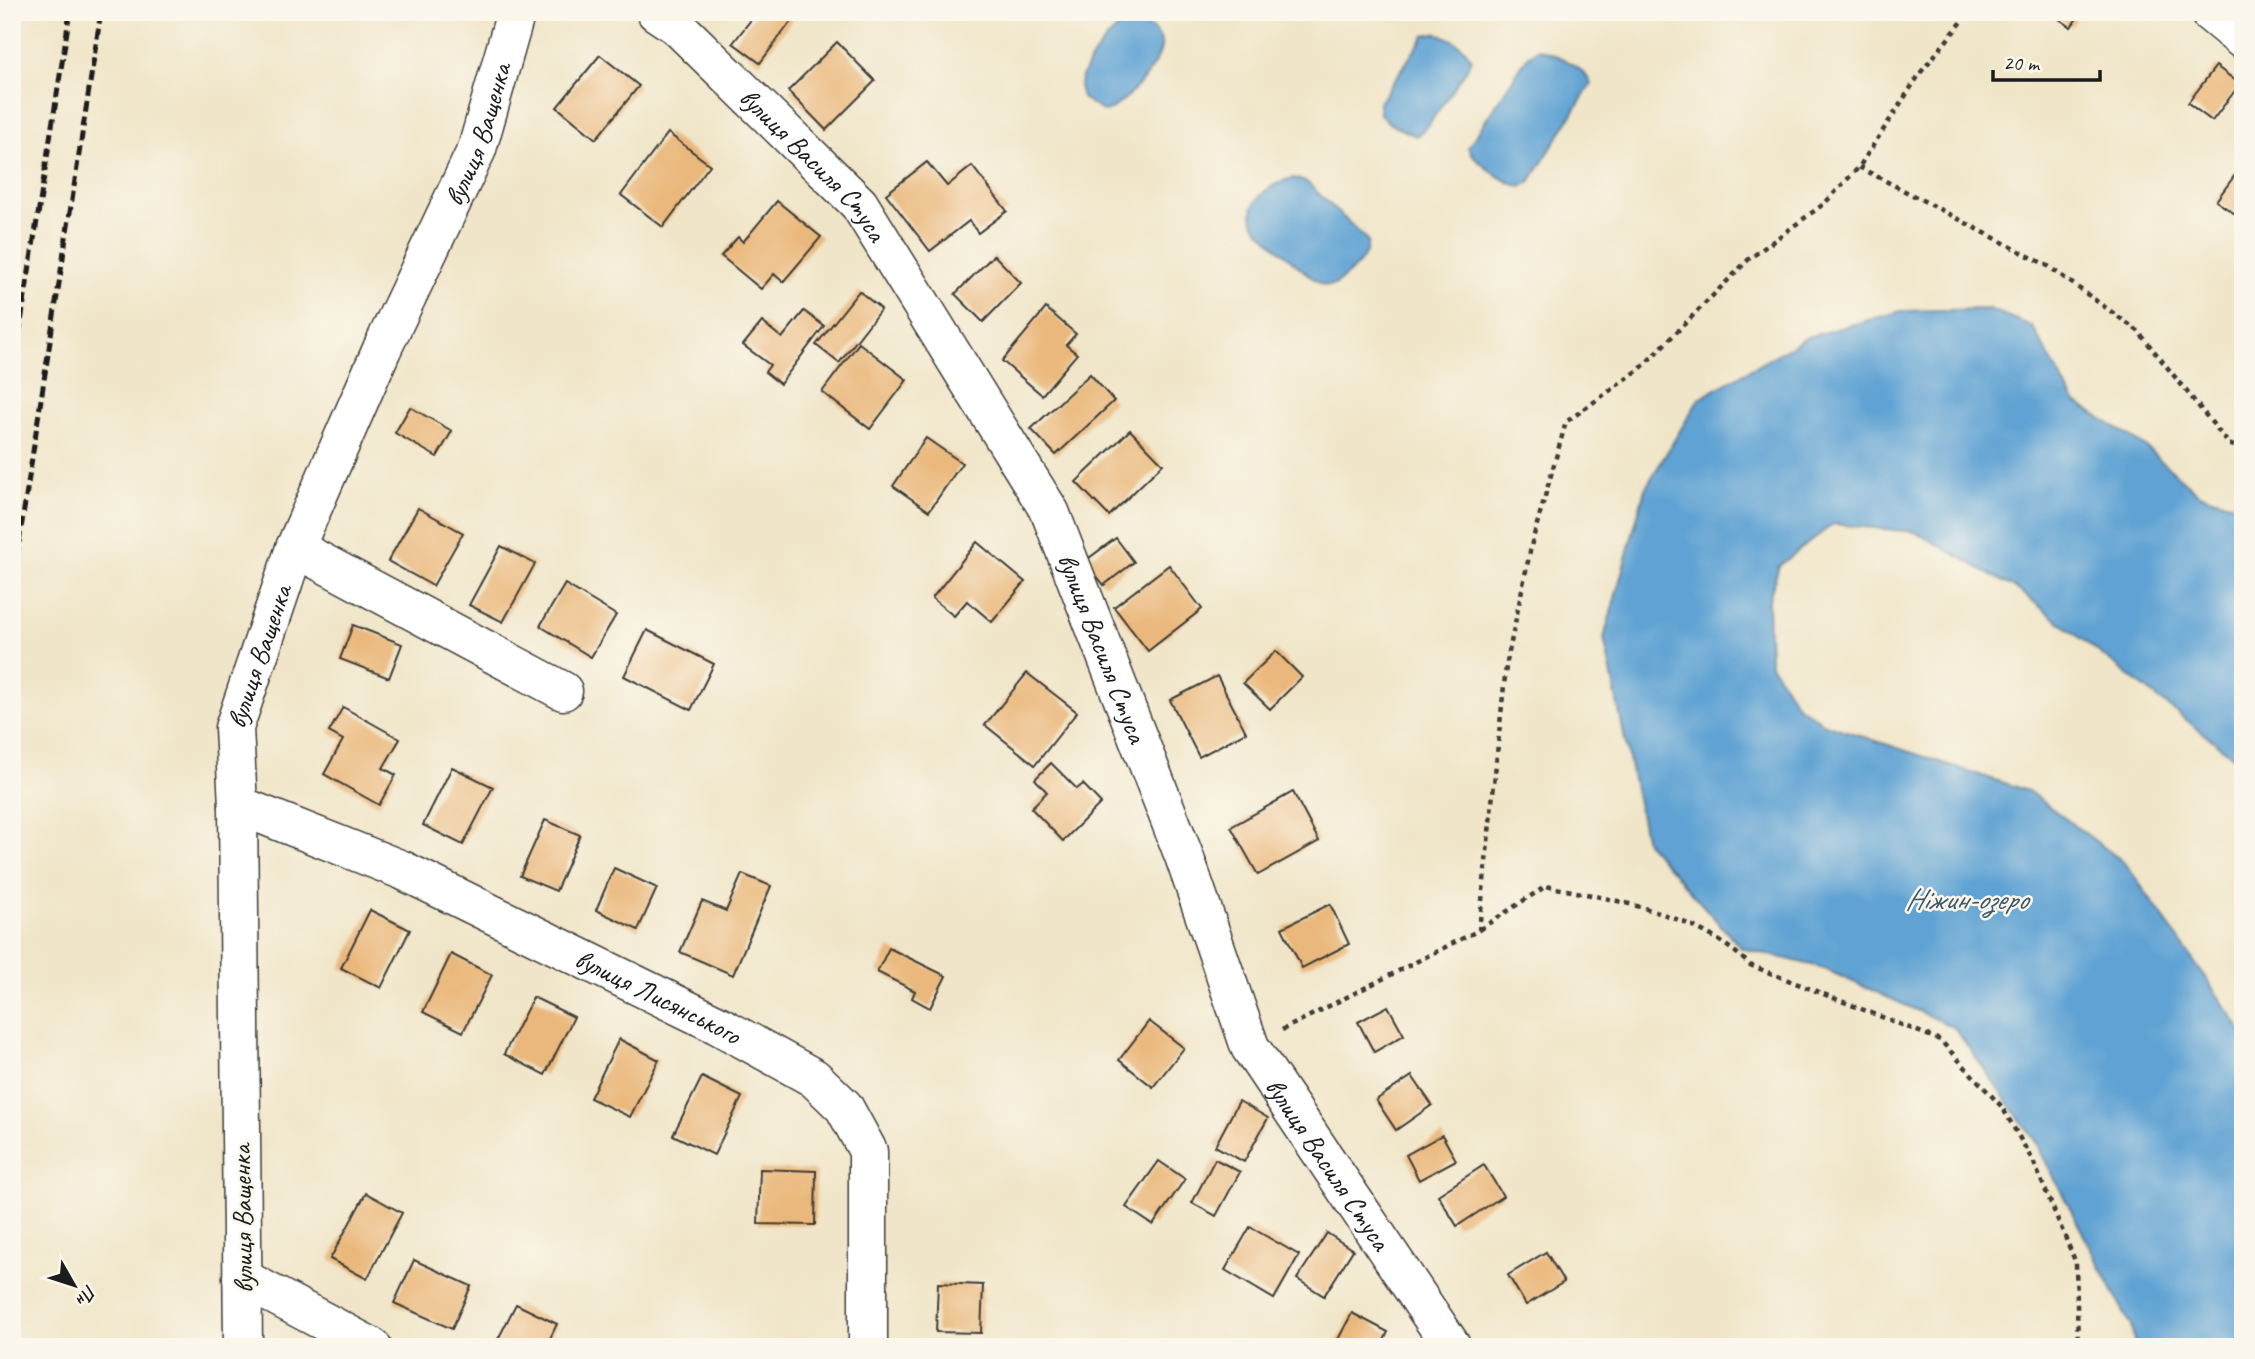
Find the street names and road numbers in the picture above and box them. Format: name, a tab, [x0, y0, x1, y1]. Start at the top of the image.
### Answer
street label: вулиця Ващенка	[435, 56, 519, 211]
street label: вулиця Василя Стуса	[732, 80, 896, 249]
street label: вулиця Василя Стуса	[1050, 548, 1156, 749]
street label: вулиця Ващенка	[218, 578, 300, 732]
street label: вулиця Лисянського	[570, 940, 749, 1053]
street label: вулиця Василя Стуса	[1258, 1071, 1400, 1258]
street label: вулиця Ващенка	[223, 1142, 261, 1294]

